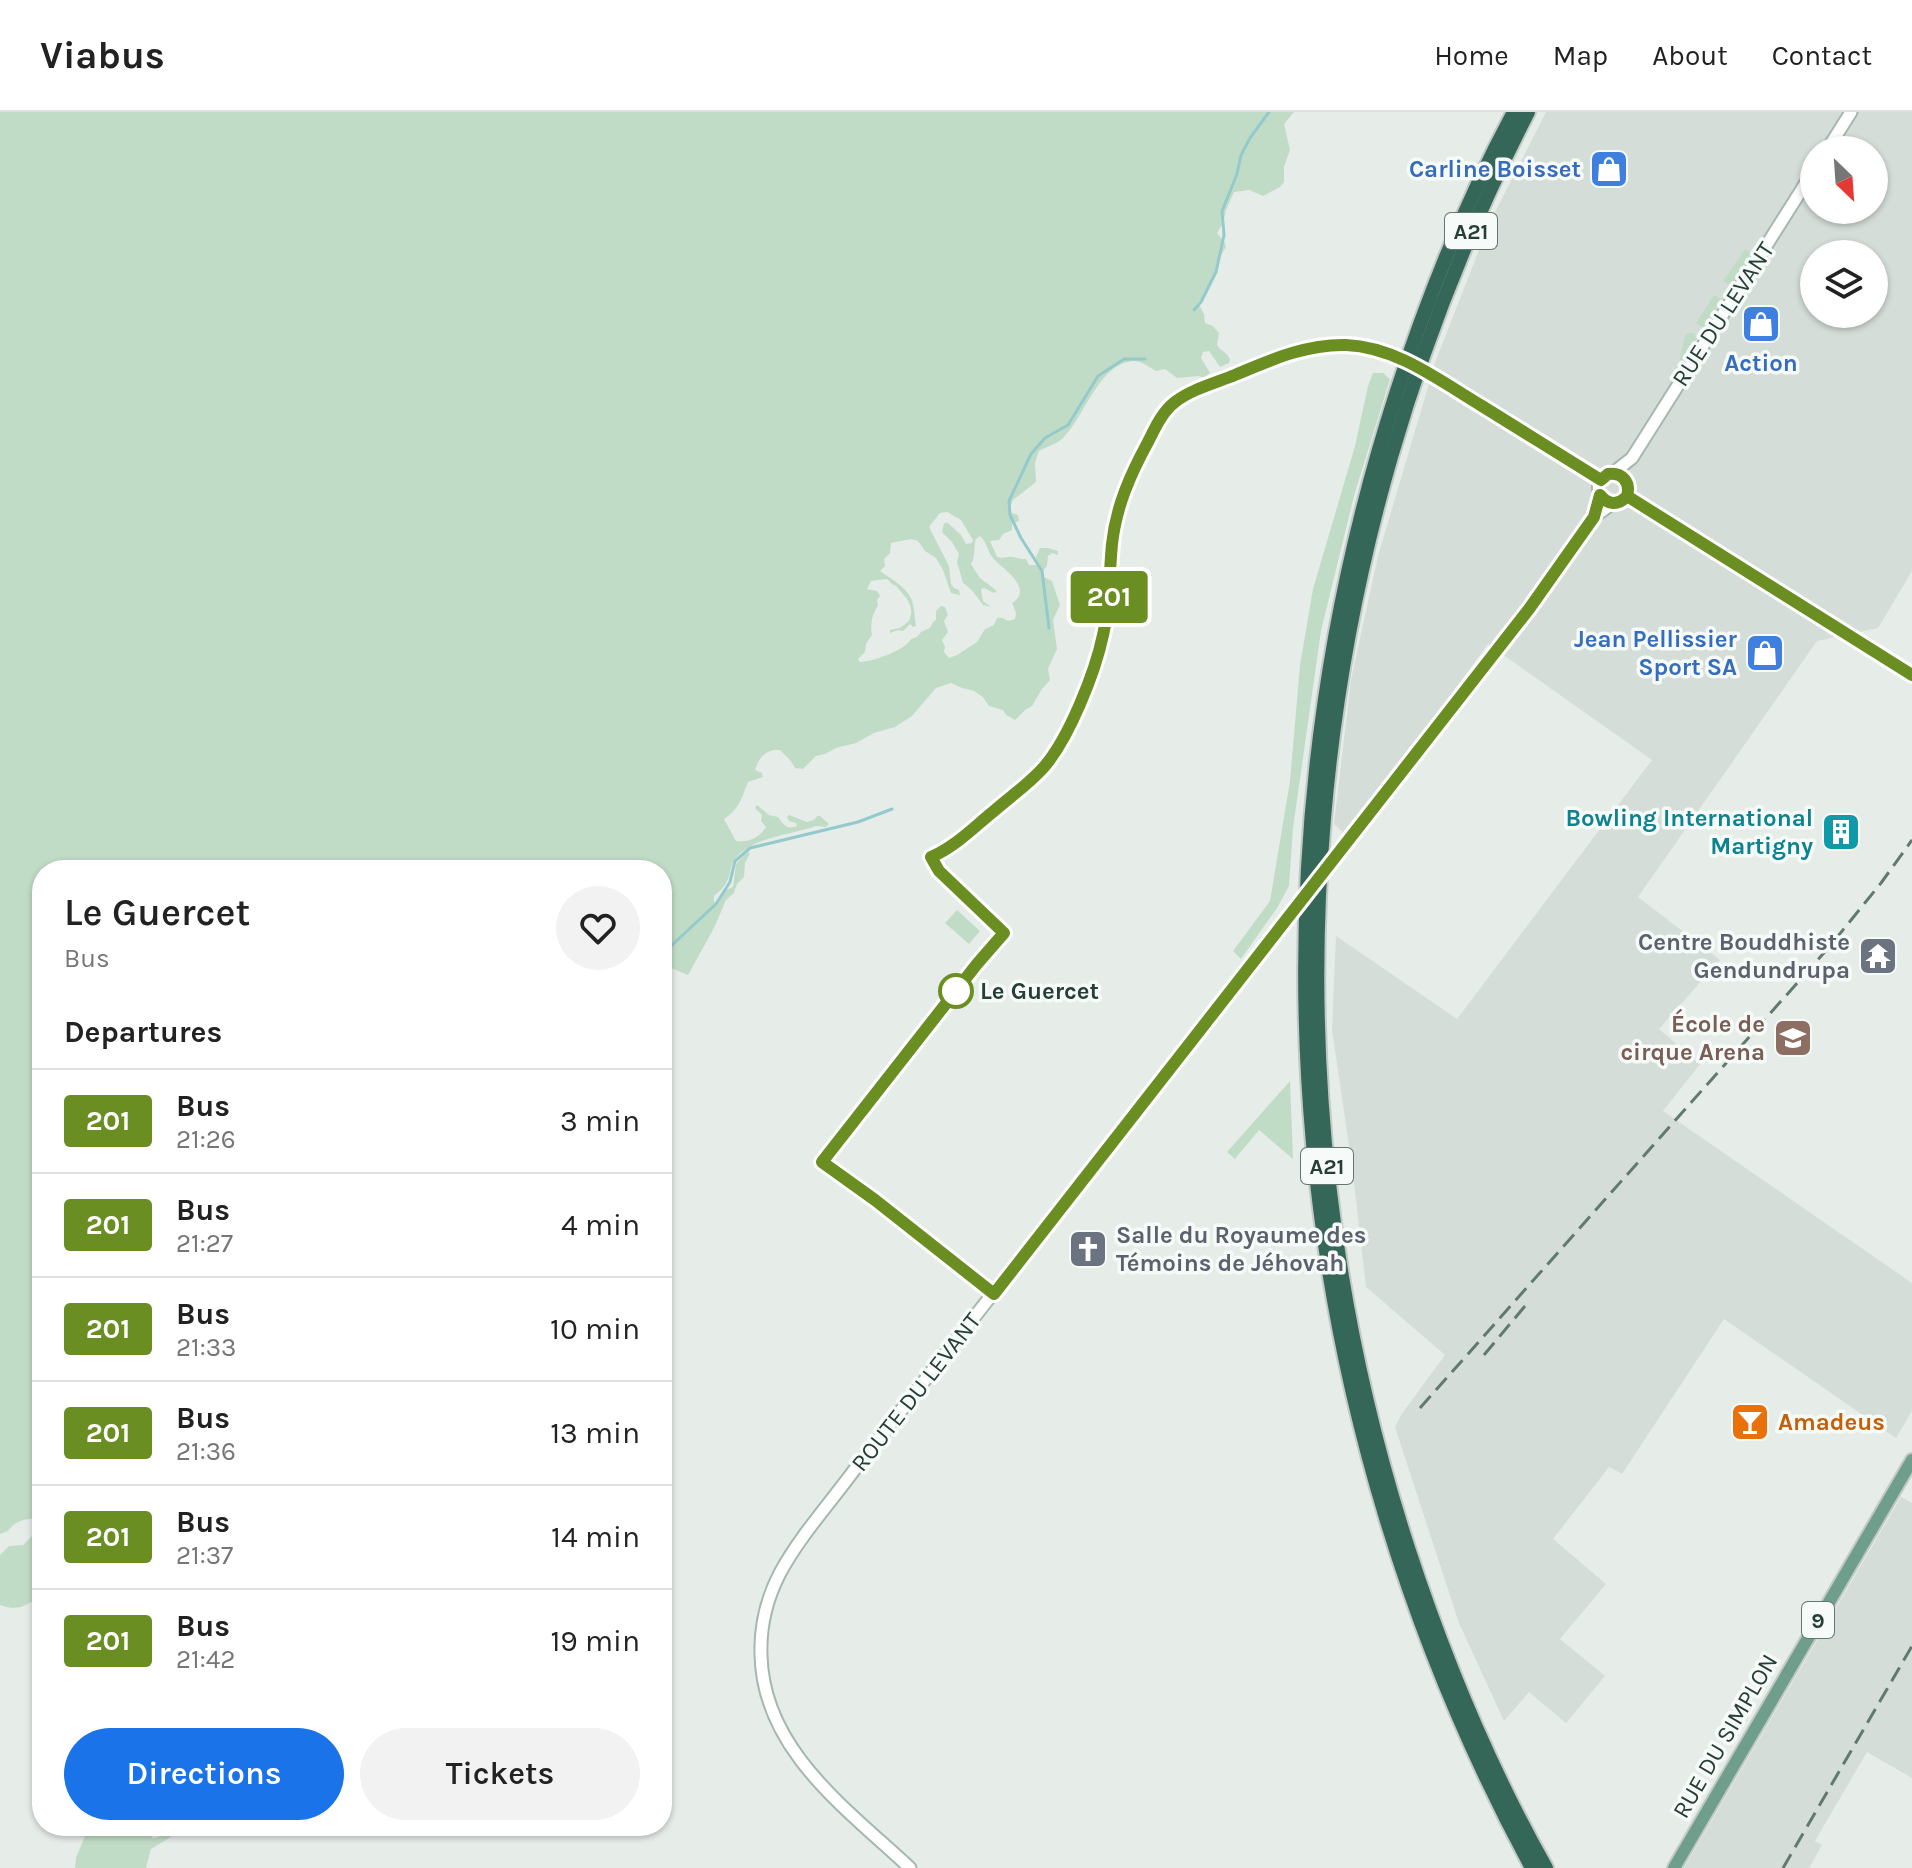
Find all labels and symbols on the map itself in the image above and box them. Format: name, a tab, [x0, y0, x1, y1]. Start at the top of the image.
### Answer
north arrow	[1800, 136, 1888, 224]
shop icon: Carline Boisset	[1588, 148, 1630, 190]
place label: Carline Boisset	[1409, 155, 1581, 183]
road number: A21	[1445, 213, 1497, 249]
street label: RUE DU LEVANT	[1666, 237, 1780, 391]
shop icon: Action	[1740, 303, 1782, 345]
place label: Action	[1724, 349, 1798, 377]
line badge: 201	[1063, 571, 1155, 623]
place label: Jean Pellissier Sport SA	[1574, 625, 1738, 681]
shop icon: Jean Pellissier Sport SA	[1744, 632, 1786, 674]
place label: Bowling International Martigny	[1565, 804, 1813, 860]
building icon: Bowling International Martigny	[1820, 811, 1862, 853]
place label: Centre Bouddhiste Gendundrupa	[1638, 928, 1850, 984]
temple icon: Centre Bouddhiste Gendundrupa	[1857, 935, 1899, 977]
marker: Le Guercet	[939, 974, 973, 1008]
place label: Le Guercet	[980, 977, 1099, 1005]
place label: École de cirque Arena	[1620, 1008, 1765, 1066]
school or university icon: École de cirque Arena	[1772, 1017, 1814, 1059]
road number: A21	[1301, 1148, 1353, 1184]
place label: Salle du Royaume des Témoins de Jéhovah	[1116, 1221, 1367, 1277]
church icon: Salle du Royaume des Témoins de Jéhovah	[1067, 1228, 1109, 1270]
street label: ROUTE DU LEVANT	[845, 1307, 987, 1477]
bar icon: Amadeus	[1729, 1401, 1771, 1443]
place label: Amadeus	[1778, 1408, 1885, 1436]
road number: 9	[1802, 1602, 1834, 1638]
street label: RUE DU SIMPLON	[1667, 1649, 1783, 1823]

